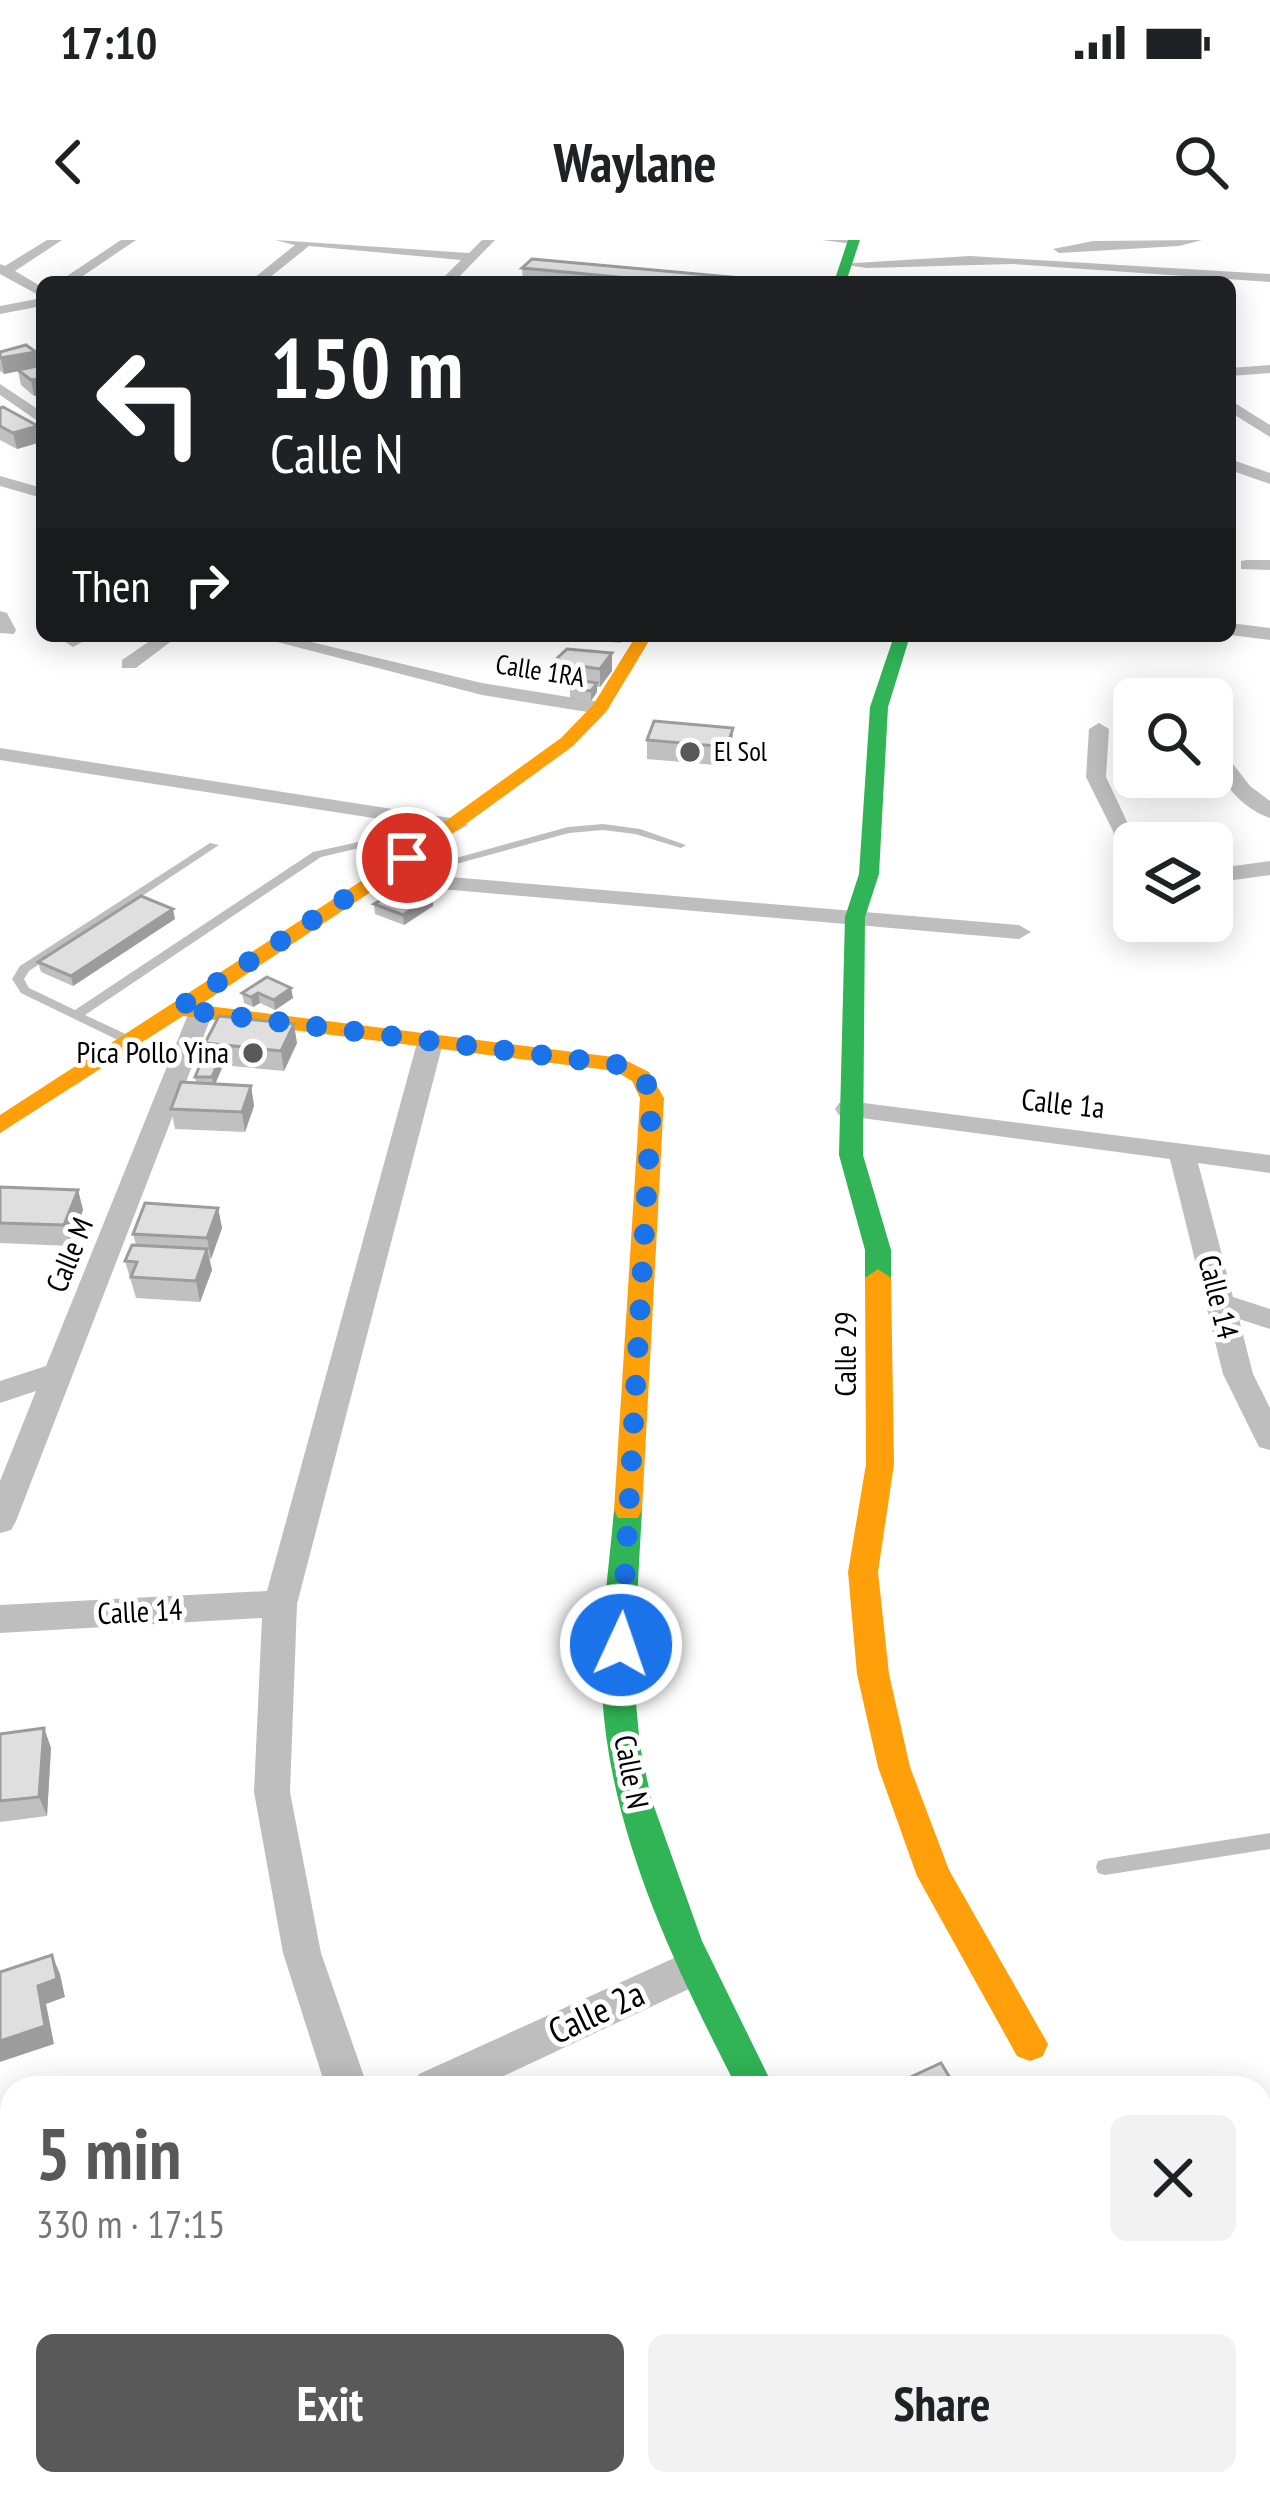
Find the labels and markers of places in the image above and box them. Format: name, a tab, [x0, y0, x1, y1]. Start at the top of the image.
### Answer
place label: El Sol	[714, 734, 768, 768]
marker: El Sol	[677, 739, 703, 765]
pin	[356, 807, 458, 909]
place label: Pica Pollo Yina	[76, 1032, 229, 1071]
marker: Pica Pollo Yina	[240, 1040, 266, 1066]

